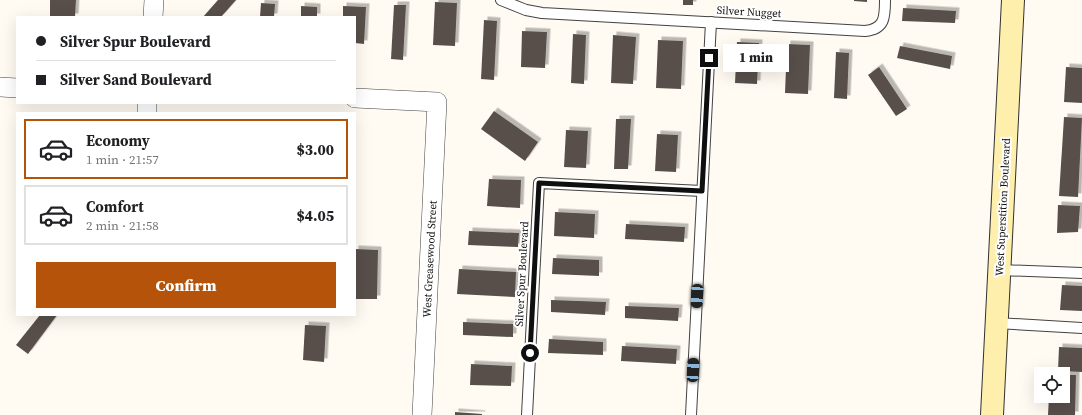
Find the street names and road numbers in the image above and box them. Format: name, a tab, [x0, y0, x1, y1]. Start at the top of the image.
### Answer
street label: Silver Nugget	[716, 3, 782, 21]
street label: West Superstition Boulevard	[992, 137, 1014, 276]
street label: West Greasewood Street	[419, 200, 441, 318]
street label: Silver Spur Boulevard	[512, 220, 532, 327]

